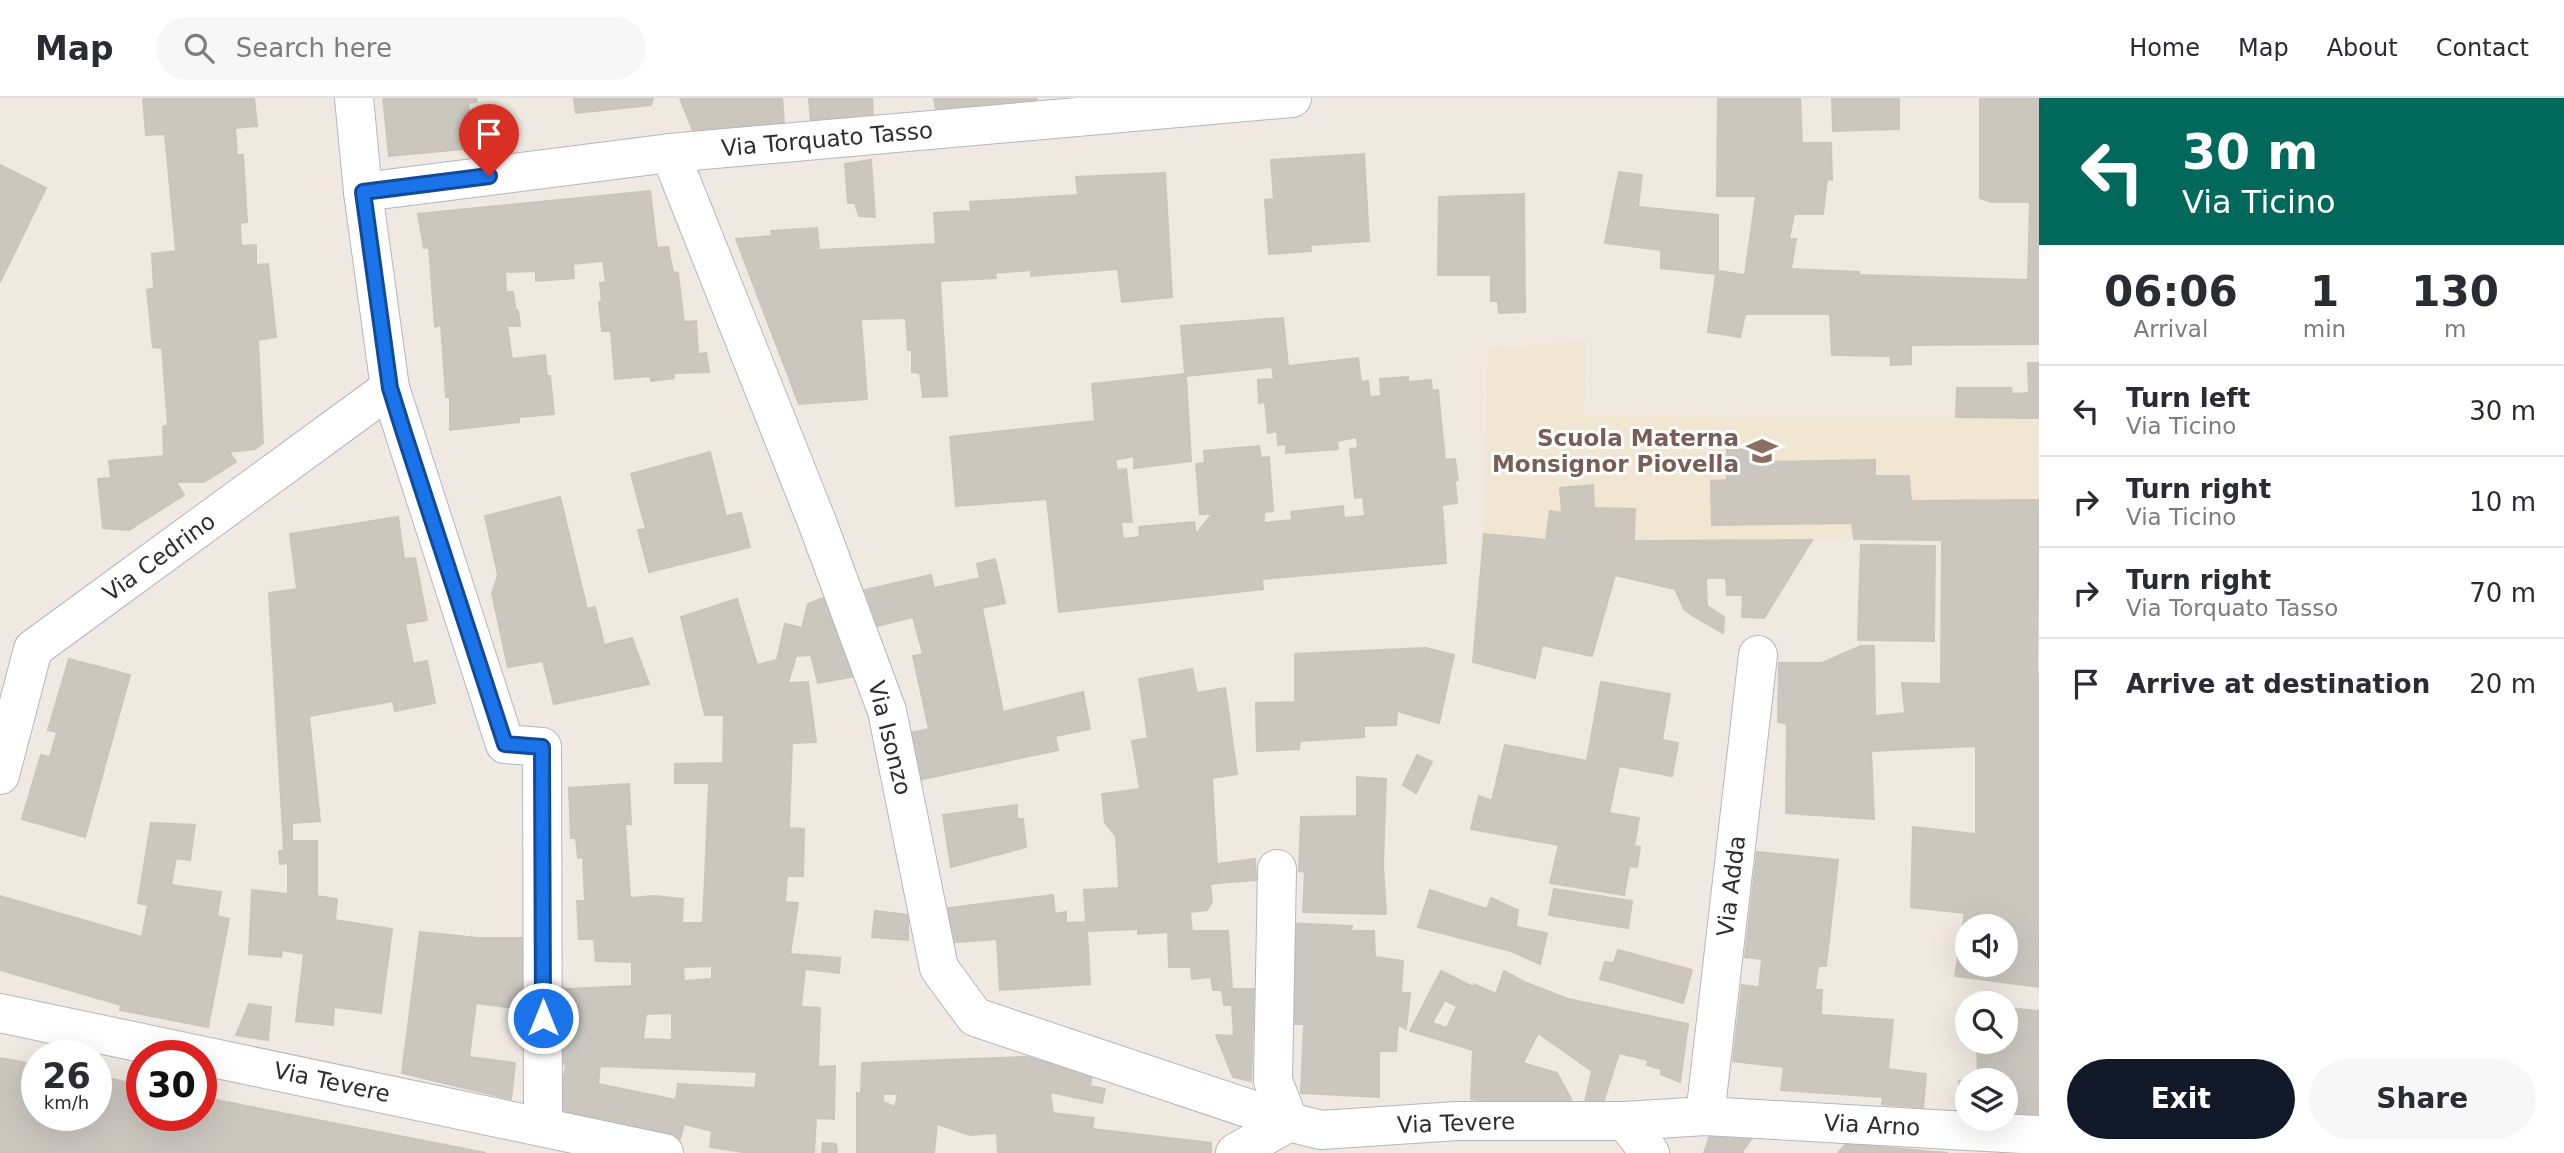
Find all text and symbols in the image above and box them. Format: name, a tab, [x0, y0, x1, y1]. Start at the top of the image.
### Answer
search box	[156, 17, 646, 80]
text: Map	[35, 29, 114, 68]
icon: search	[180, 29, 218, 67]
text: Search here	[236, 33, 392, 63]
text: Home	[2129, 34, 2200, 62]
text: Map	[2238, 34, 2289, 62]
text: About	[2327, 34, 2398, 62]
text: Contact	[2436, 34, 2529, 62]
pin	[459, 104, 519, 176]
icon: arrive	[470, 115, 508, 153]
street label: Via Torquato Tasso	[720, 117, 934, 161]
text: 30 m	[2182, 124, 2318, 181]
icon: left	[2067, 126, 2158, 217]
text: Via Ticino	[2182, 183, 2336, 221]
text: 06:06	[2104, 267, 2238, 316]
text: 1	[2310, 267, 2339, 316]
text: 130	[2411, 267, 2499, 316]
text: Arrival	[2134, 316, 2208, 342]
text: min	[2303, 316, 2346, 342]
text: m	[2444, 316, 2466, 342]
text: Turn left	[2126, 383, 2250, 413]
icon: left	[2067, 392, 2105, 430]
text: 30 m	[2469, 396, 2536, 426]
text: Via Ticino	[2126, 413, 2236, 439]
place label: Scuola Materna Monsignor Piovella	[1492, 425, 1739, 477]
school or university icon: Scuola Materna Monsignor Piovella	[1745, 434, 1779, 468]
text: Turn right	[2126, 474, 2271, 504]
icon: right	[2067, 483, 2105, 521]
text: 10 m	[2469, 487, 2536, 517]
text: Via Ticino	[2126, 504, 2236, 530]
street label: Via Cedrino	[98, 508, 220, 606]
text: Turn right	[2126, 565, 2271, 595]
icon: right	[2067, 574, 2105, 612]
text: 70 m	[2469, 578, 2536, 608]
text: Via Torquato Tasso	[2126, 595, 2338, 621]
icon: arrive	[2067, 665, 2105, 703]
text: Arrive at destination	[2126, 669, 2430, 699]
text: 20 m	[2469, 669, 2536, 699]
street label: Via Isonzo	[863, 678, 917, 798]
street label: Via Adda	[1712, 834, 1750, 938]
map controls	[1955, 914, 2018, 1131]
button: sound	[1955, 914, 2018, 977]
position arrow	[506, 981, 580, 1055]
button: search	[1955, 991, 2018, 1054]
speed limit sign: 30	[126, 1040, 217, 1131]
text: 26	[42, 1056, 91, 1096]
street label: Via Tevere	[271, 1057, 393, 1107]
button: Exit	[2067, 1059, 2295, 1139]
button: Share	[2309, 1059, 2536, 1139]
button: layers	[1955, 1068, 2018, 1131]
text: km/h	[44, 1092, 89, 1113]
street label: Via Tevere	[1396, 1108, 1516, 1138]
street label: Via Arno	[1823, 1109, 1921, 1141]

